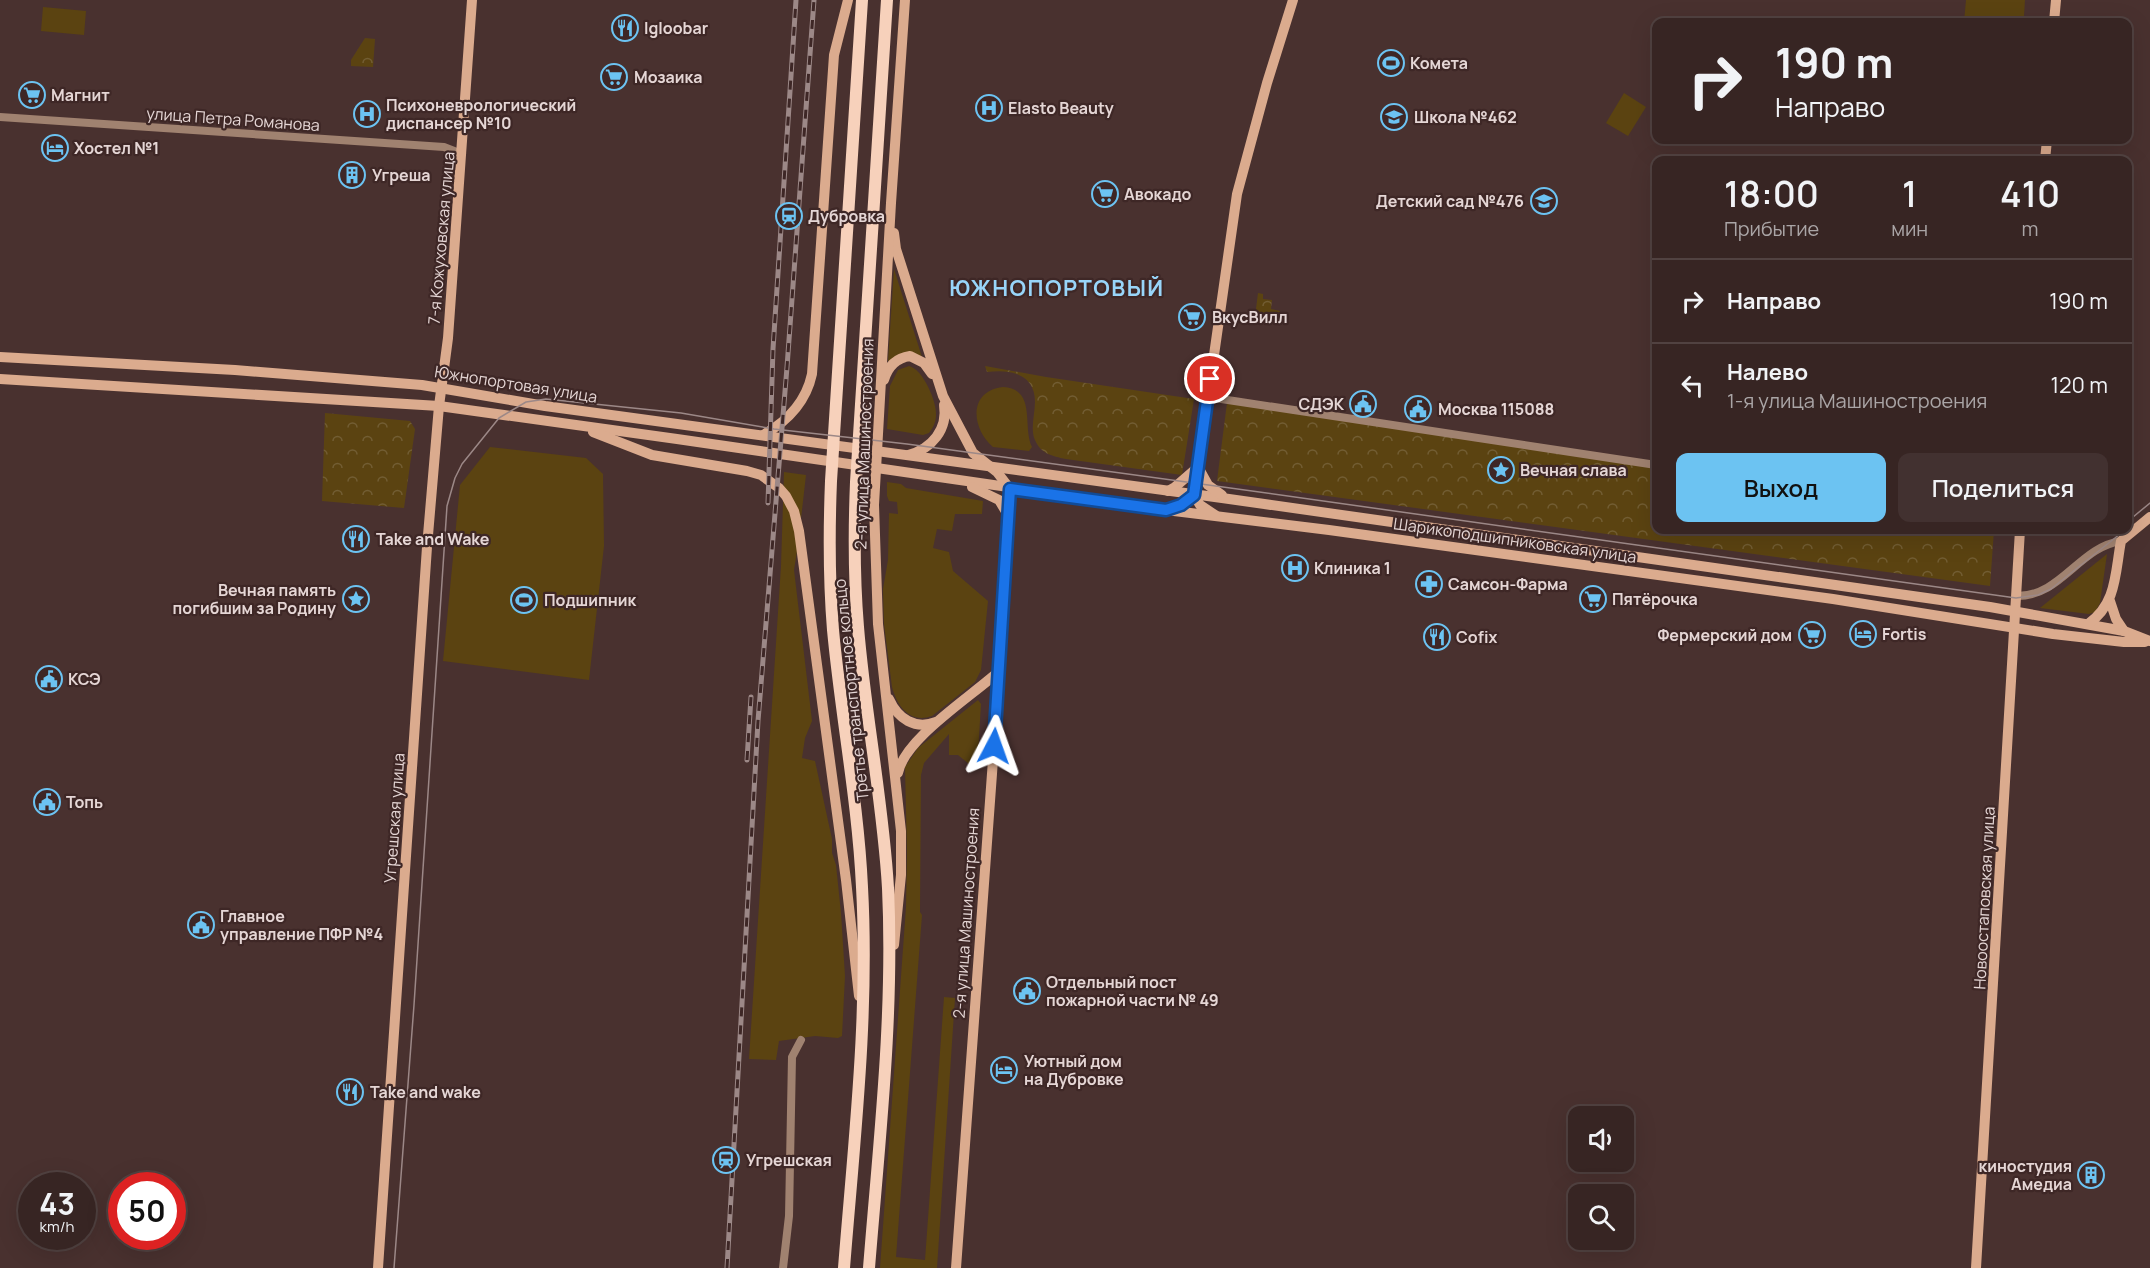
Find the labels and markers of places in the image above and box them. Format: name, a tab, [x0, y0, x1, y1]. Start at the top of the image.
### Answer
restaurant icon: Igloobar	[610, 13, 640, 43]
place label: Igloobar	[644, 17, 708, 39]
sports icon: Комета	[1376, 48, 1406, 78]
place label: Комета	[1410, 52, 1468, 74]
supermarket icon: Мозаика	[599, 62, 629, 92]
place label: Мозаика	[634, 66, 702, 88]
supermarket icon: Магнит	[17, 80, 47, 110]
place label: Магнит	[51, 84, 110, 106]
hospital icon: Elasto Beauty	[974, 93, 1004, 123]
place label: Психоневрологический диспансер №10	[386, 94, 576, 134]
place label: Elasto Beauty	[1008, 97, 1114, 119]
hospital icon: Психоневрологический диспансер №10	[352, 99, 382, 129]
school or university icon: Школа №462	[1379, 102, 1409, 132]
place label: Школа №462	[1414, 106, 1517, 128]
hotel icon: Хостел №1	[40, 133, 70, 163]
place label: Хостел №1	[74, 137, 159, 159]
building icon: Угреша	[337, 160, 367, 190]
place label: Угреша	[372, 164, 431, 186]
supermarket icon: Авокадо	[1090, 179, 1120, 209]
place label: Авокадо	[1124, 183, 1192, 205]
school or university icon: Детский сад №476	[1529, 186, 1559, 216]
place label: Детский сад №476	[1376, 190, 1524, 212]
station icon: Дубровка	[774, 201, 804, 231]
place label: Дубровка	[808, 205, 885, 227]
supermarket icon: ВкусВилл	[1177, 302, 1207, 332]
place label: ВкусВилл	[1212, 306, 1288, 328]
pin	[1184, 353, 1235, 404]
public building icon: СДЭК	[1348, 389, 1378, 419]
place label: СДЭК	[1299, 393, 1345, 415]
public building icon: Москва 115088	[1403, 394, 1433, 424]
place label: Москва 115088	[1438, 398, 1554, 420]
place icon: Вечная слава	[1486, 455, 1516, 485]
place label: Вечная слава	[1520, 459, 1627, 481]
restaurant icon: Take and Wake	[341, 524, 371, 554]
place label: Take and Wake	[376, 528, 490, 550]
hospital icon: Клиника 1	[1280, 553, 1310, 583]
place label: Клиника 1	[1314, 557, 1391, 579]
pharmacy icon: Самсон-Фарма	[1414, 569, 1444, 599]
place label: Самсон-Фарма	[1448, 573, 1568, 595]
place label: Вечная память погибшим за Родину	[173, 579, 336, 619]
place icon: Вечная память погибшим за Родину	[341, 584, 371, 614]
supermarket icon: Пятёрочка	[1578, 584, 1608, 614]
sports icon: Подшипник	[509, 585, 539, 615]
place label: Пятёрочка	[1612, 588, 1698, 610]
place label: Подшипник	[544, 589, 636, 611]
hotel icon: Fortis	[1848, 619, 1878, 649]
supermarket icon: Фермерский дом	[1797, 620, 1827, 650]
restaurant icon: Cofix	[1422, 622, 1452, 652]
place label: Fortis	[1882, 623, 1927, 645]
place label: Фермерский дом	[1658, 624, 1792, 646]
place label: Cofix	[1456, 626, 1497, 648]
public building icon: КСЭ	[34, 664, 64, 694]
place label: КСЭ	[68, 668, 101, 690]
public building icon: Топь	[32, 787, 62, 817]
place label: Топь	[66, 791, 103, 813]
place label: Главное управление ПФР №4	[220, 905, 383, 945]
public building icon: Главное управление ПФР №4	[186, 910, 216, 940]
place label: Отдельный пост пожарной части № 49	[1046, 971, 1219, 1011]
public building icon: Отдельный пост пожарной части № 49	[1012, 976, 1042, 1006]
place label: Уютный дом на Дубровке	[1024, 1050, 1124, 1090]
hotel icon: Уютный дом на Дубровке	[989, 1055, 1019, 1085]
restaurant icon: Take and wake	[335, 1077, 365, 1107]
place label: Take and wake	[370, 1081, 481, 1103]
station icon: Угрешская	[711, 1145, 741, 1175]
place label: Угрешская	[746, 1149, 832, 1171]
place label: киностудия Амедиа	[1979, 1155, 2072, 1195]
building icon: киностудия Амедиа	[2076, 1160, 2106, 1190]

